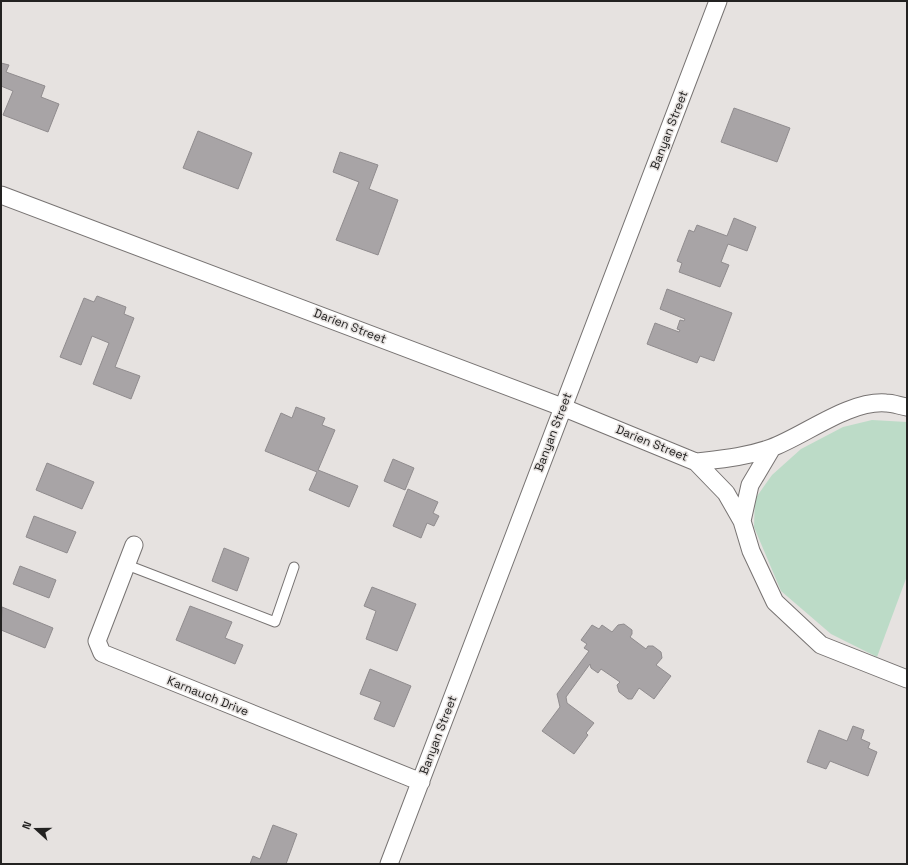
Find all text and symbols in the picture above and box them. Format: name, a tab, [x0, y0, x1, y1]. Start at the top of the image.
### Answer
street label: Banyan Street	[647, 88, 691, 172]
street label: Darien Street	[311, 305, 389, 347]
street label: Banyan Street	[531, 390, 575, 474]
street label: Darien Street	[614, 421, 690, 465]
street label: Karnauch Drive	[165, 672, 251, 720]
street label: Banyan Street	[416, 693, 460, 777]
north arrow	[16, 809, 56, 849]
text: N	[19, 819, 35, 831]

